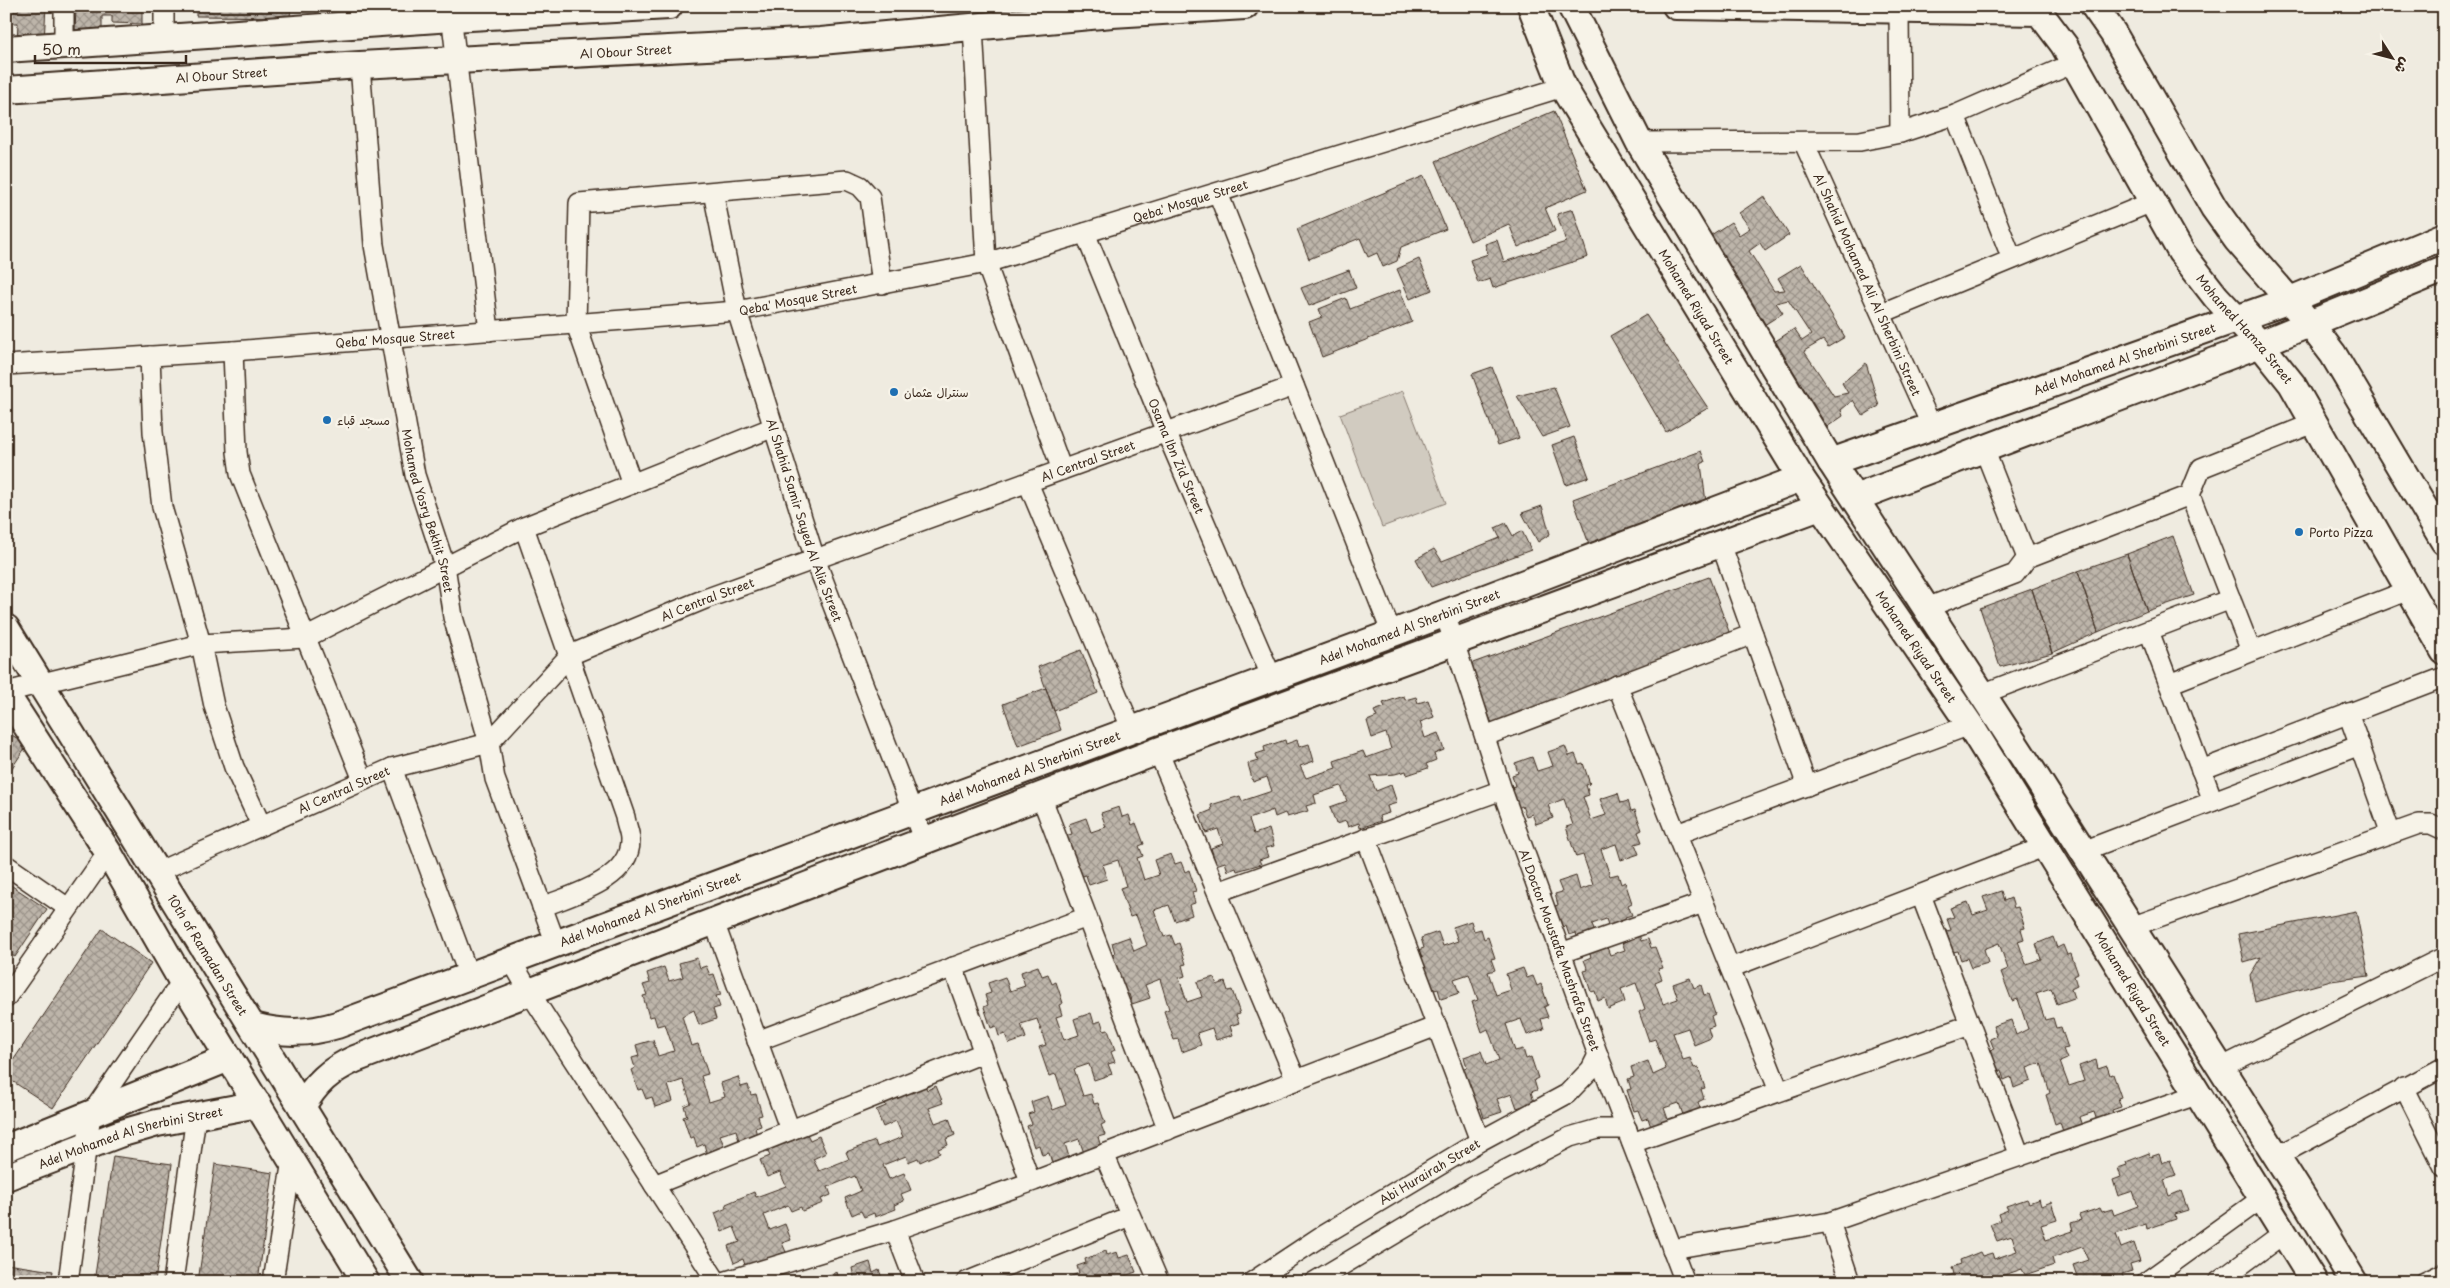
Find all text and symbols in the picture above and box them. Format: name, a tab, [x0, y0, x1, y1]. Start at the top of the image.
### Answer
scale bar	[35, 32, 186, 64]
north arrow	[2368, 32, 2418, 82]
text: 50 m	[42, 37, 81, 60]
street label: Al Obour Street	[579, 40, 672, 63]
text: ش	[2390, 54, 2416, 78]
street label: Al Obour Street	[175, 63, 268, 87]
street label: Al Shahid Mohamed Ali Al Sherbini Street	[1810, 170, 1926, 399]
street label: Qeba' Mosque Street	[1130, 175, 1250, 227]
street label: Mohamed Riyad Street	[1655, 245, 1739, 368]
street label: Mohamed Hamza Street	[2192, 270, 2297, 388]
street label: Qeba' Mosque Street	[737, 279, 858, 319]
street label: Adel Mohamed Al Sherbini Street	[2031, 318, 2218, 399]
street label: Qeba' Mosque Street	[335, 324, 455, 352]
place label: سنترال عثمان	[904, 383, 968, 401]
marker: سنترال عثمان	[888, 386, 900, 398]
street label: Osama Ibn Zid Street	[1144, 396, 1209, 516]
place label: مسجد قباء	[337, 411, 390, 429]
marker: مسجد قباء	[321, 414, 333, 426]
street label: Al Shahid Samir Sayed Al Alie Street	[762, 416, 847, 624]
street label: Mohamed Yosry Bekhit Street	[398, 427, 458, 594]
street label: Al Central Street	[1038, 435, 1137, 486]
place label: Porto Pizza	[2309, 523, 2373, 541]
marker: Porto Pizza	[2293, 526, 2305, 538]
street label: Al Central Street	[658, 573, 757, 625]
street label: Adel Mohamed Al Sherbini Street	[1316, 584, 1502, 669]
street label: Mohamed Riyad Street	[1872, 587, 1961, 706]
street label: Adel Mohamed Al Sherbini Street	[936, 726, 1123, 810]
street label: Al Central Street	[295, 761, 392, 818]
street label: Al Doctor Moustafa Mashrafa Street	[1515, 846, 1605, 1054]
street label: Adel Mohamed Al Sherbini Street	[557, 867, 743, 951]
street label: 10th of Ramadan Street	[164, 891, 252, 1019]
street label: Mohamed Riyad Street	[2090, 928, 2175, 1050]
street label: Adel Mohamed Al Sherbini Street	[36, 1102, 224, 1173]
street label: Abi Hurairah Street	[1375, 1134, 1483, 1209]

